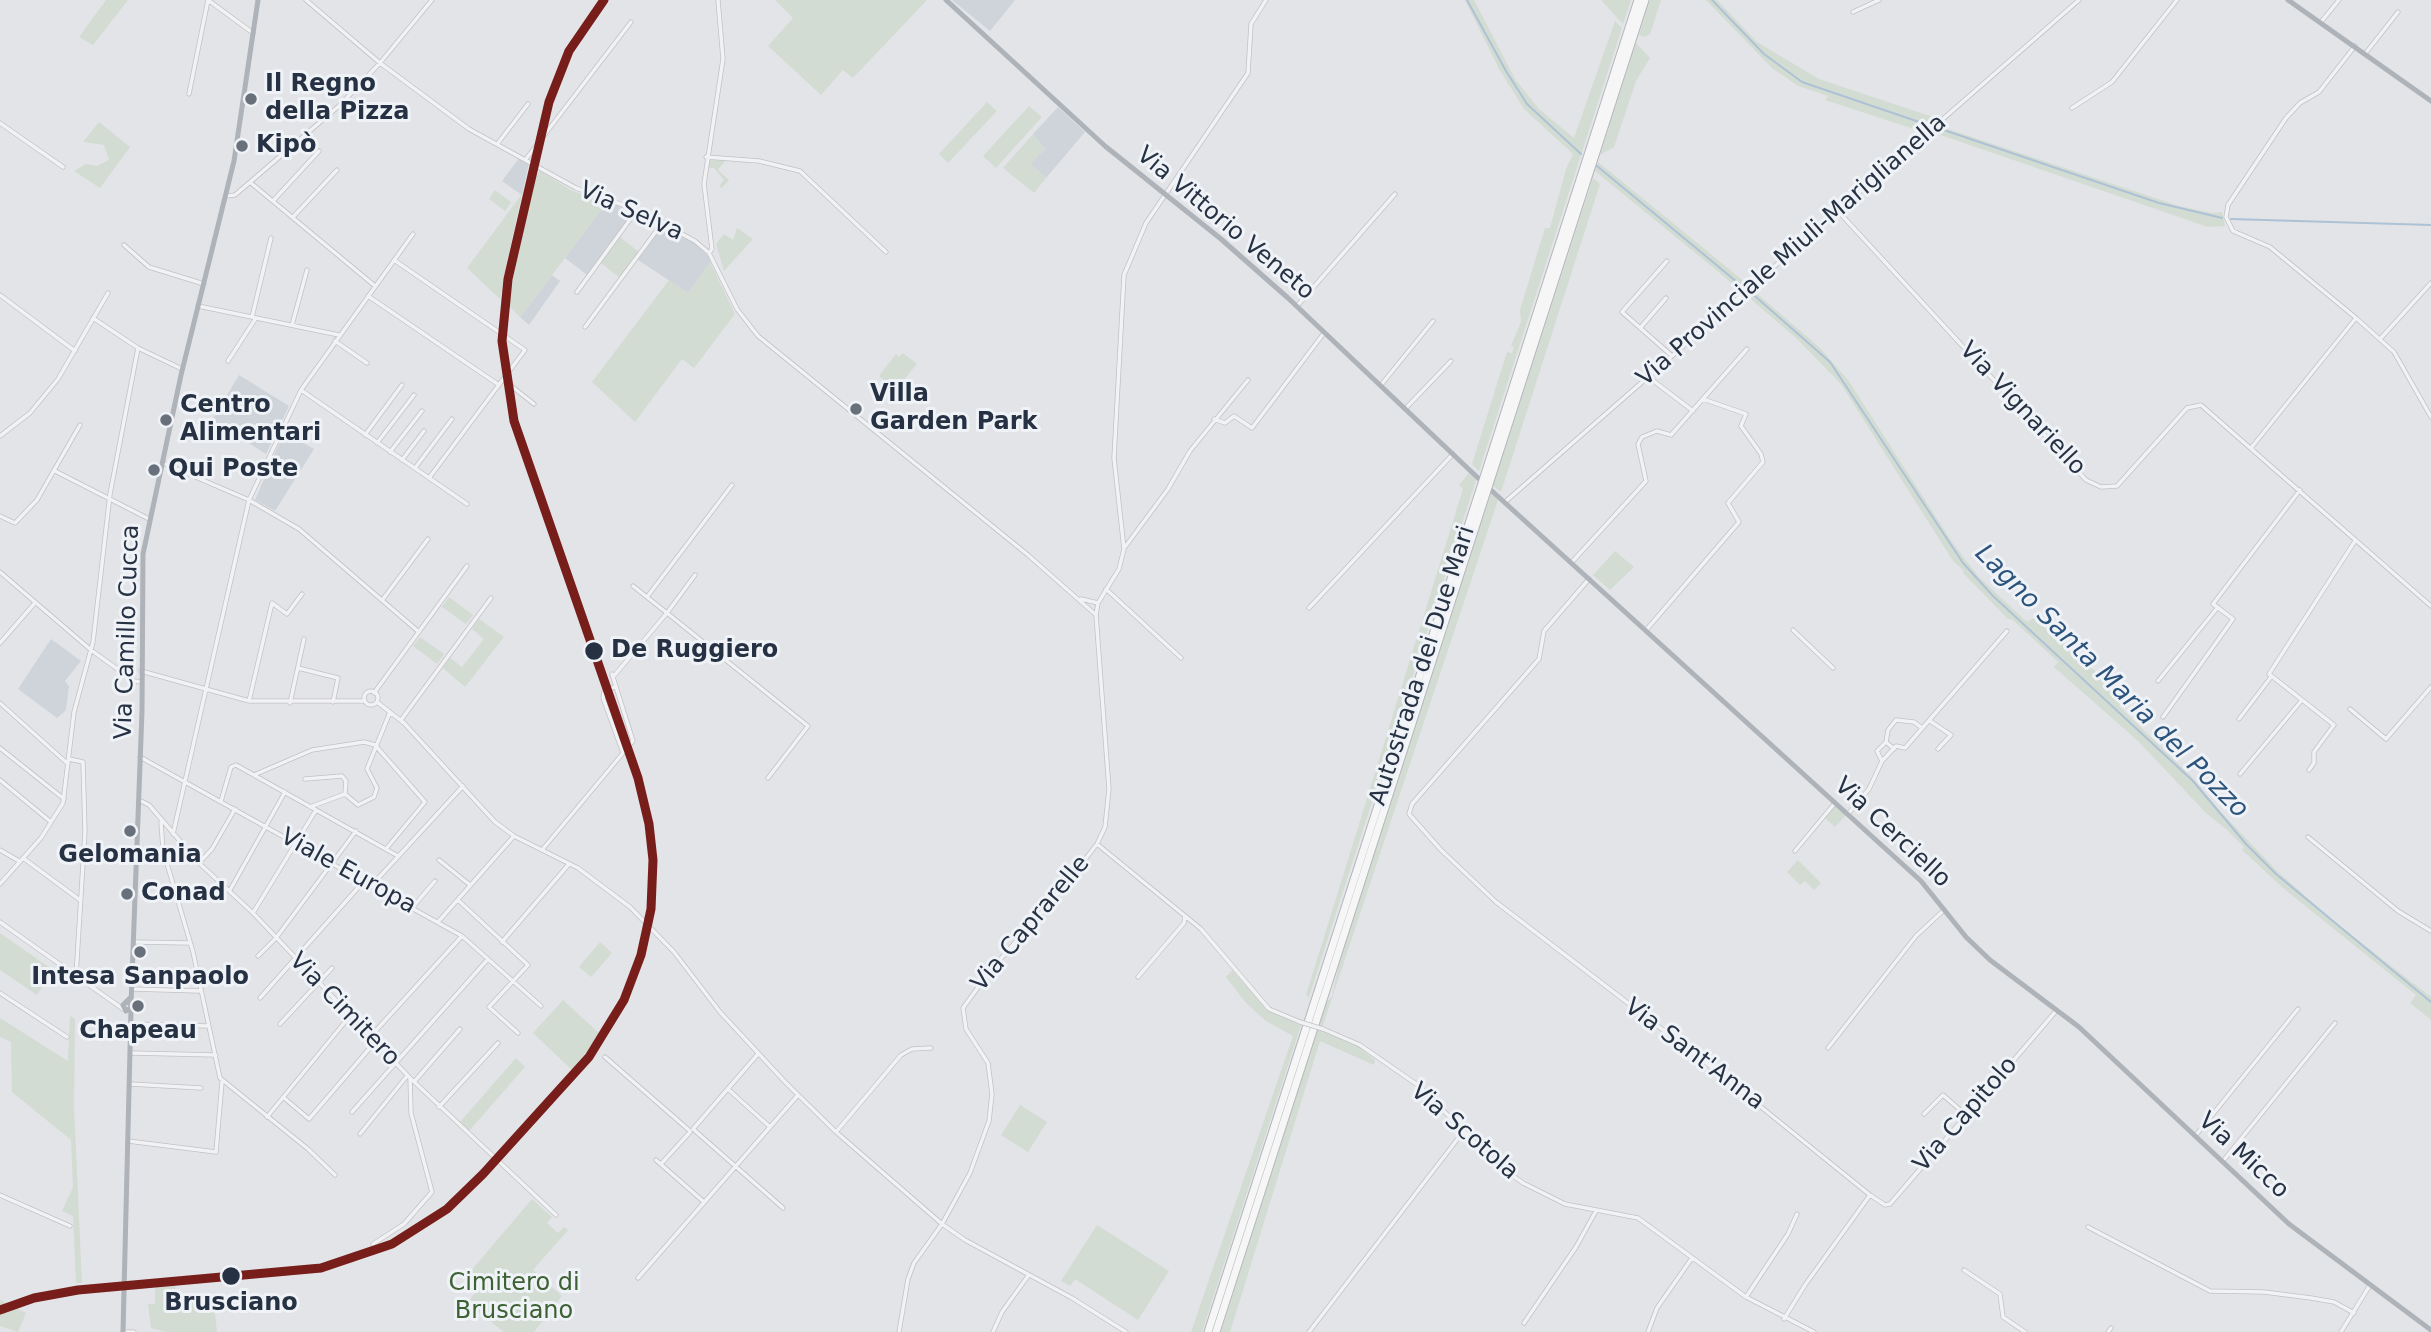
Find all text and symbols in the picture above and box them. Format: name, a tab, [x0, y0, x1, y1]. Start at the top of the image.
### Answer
place label: Il Regno della Pizza	[265, 71, 409, 127]
marker: Il Regno della Pizza	[243, 91, 259, 107]
street label: Via Provinciale Miuli-Mariglianella	[1631, 109, 1953, 393]
place label: Kipò	[256, 132, 316, 160]
marker: Kipò	[234, 138, 250, 154]
street label: Via Vittorio Veneto	[1130, 141, 1320, 307]
street label: Via Selva	[575, 176, 687, 248]
street label: Via Vignariello	[1953, 336, 2091, 482]
place label: Villa Garden Park	[870, 381, 1038, 437]
place label: Centro Alimentari	[180, 392, 321, 448]
marker: Villa Garden Park	[848, 401, 864, 417]
marker: Centro Alimentari	[158, 412, 174, 428]
place label: Qui Poste	[168, 456, 298, 484]
marker: Qui Poste	[146, 462, 162, 478]
street label: Autostrada dei Due Mari	[1364, 523, 1482, 809]
street label: Via Camillo Cucca	[110, 524, 146, 740]
water label: Lagno Santa Maria del Pozzo	[1968, 539, 2254, 825]
place label: De Ruggiero	[611, 637, 778, 665]
marker: De Ruggiero	[583, 640, 605, 662]
street label: Via Cerciello	[1828, 772, 1956, 894]
marker: Gelomania	[122, 823, 138, 839]
street label: Viale Europa	[275, 823, 421, 921]
place label: Gelomania	[58, 842, 202, 870]
street label: Via Caprarelle	[966, 850, 1096, 998]
place label: Conad	[141, 880, 226, 908]
marker: Conad	[119, 886, 135, 902]
marker: Intesa Sanpaolo	[132, 944, 148, 960]
street label: Via Cimitero	[283, 947, 405, 1073]
place label: Intesa Sanpaolo	[31, 964, 249, 992]
street label: Via Sant'Anna	[1618, 993, 1770, 1117]
marker: Chapeau	[130, 998, 146, 1014]
place label: Chapeau	[79, 1018, 197, 1046]
street label: Via Capitolo	[1908, 1051, 2024, 1179]
street label: Via Scotola	[1404, 1077, 1524, 1187]
street label: Via Micco	[2192, 1107, 2294, 1205]
marker: Brusciano	[220, 1265, 242, 1287]
park label: Cimitero di Brusciano	[448, 1270, 580, 1326]
place label: Brusciano	[164, 1290, 298, 1318]

